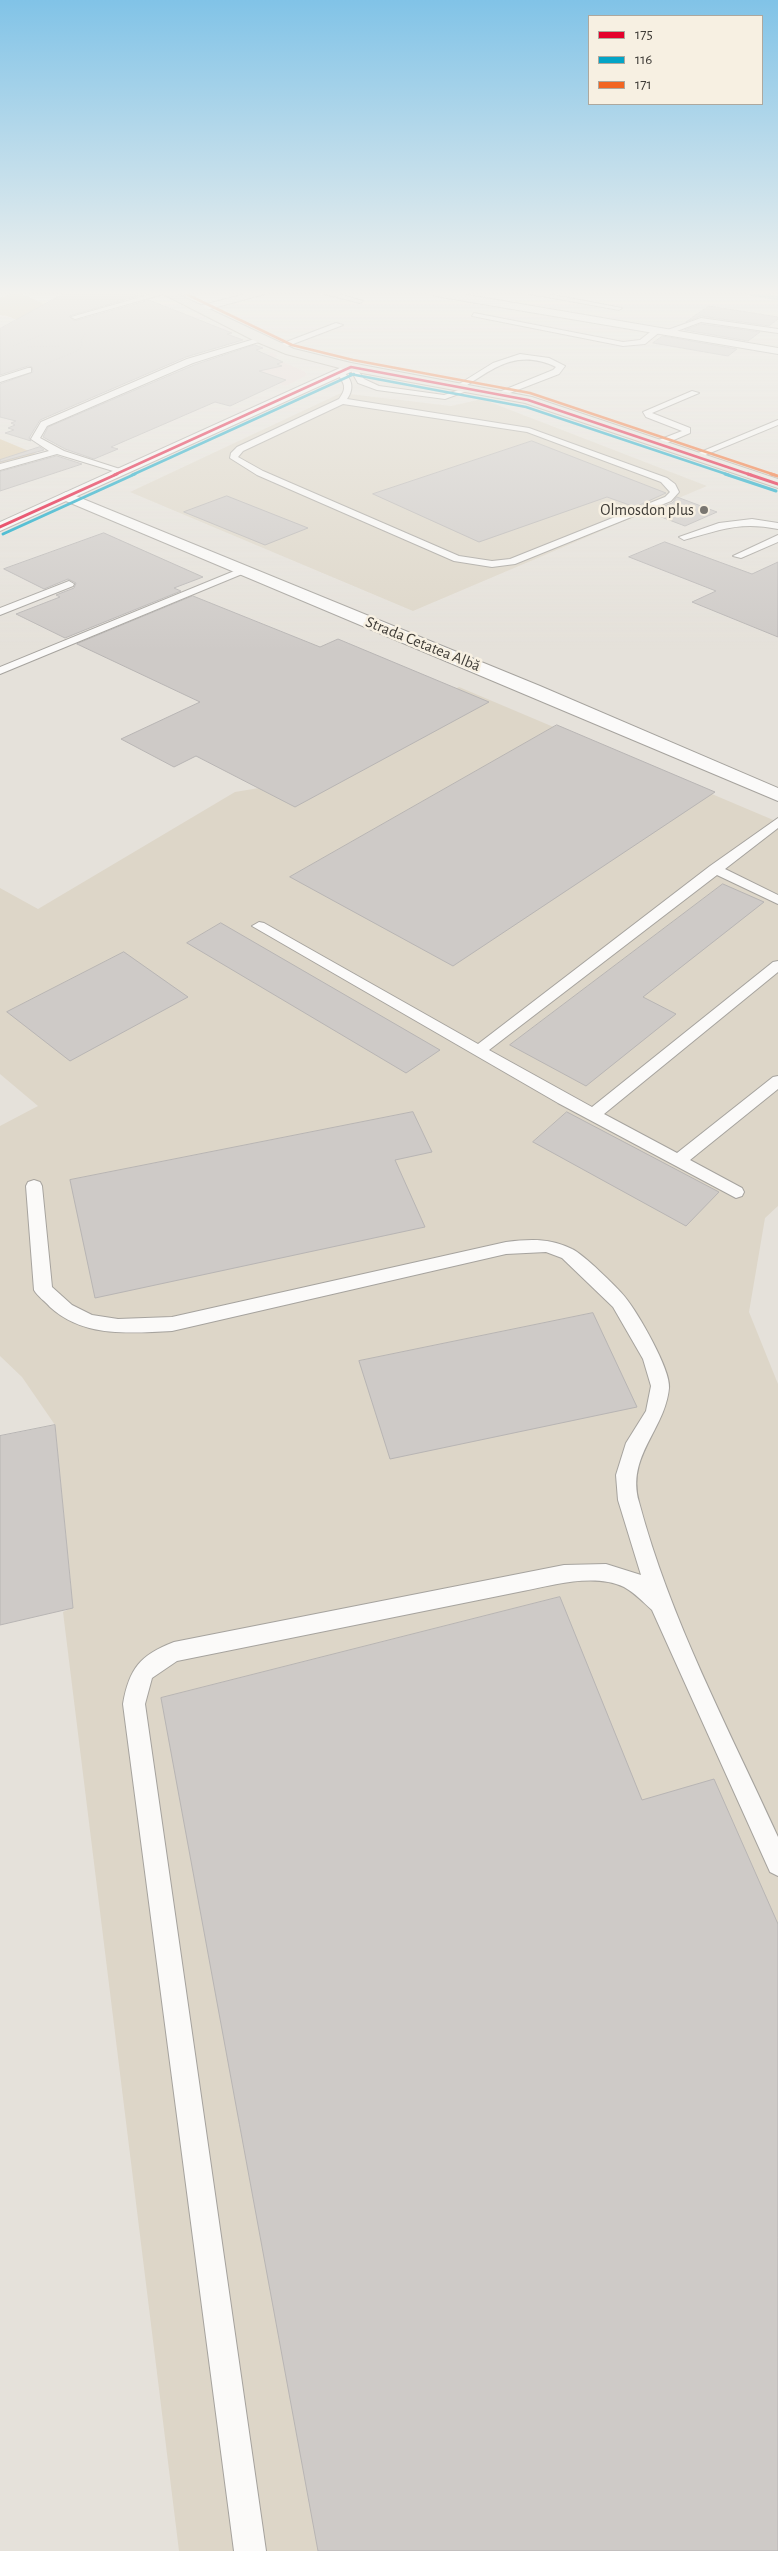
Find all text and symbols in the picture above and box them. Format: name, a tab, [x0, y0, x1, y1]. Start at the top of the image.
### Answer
legend	[588, 15, 763, 105]
text: 175	[635, 27, 653, 42]
text: 116	[635, 52, 652, 67]
text: 171	[635, 77, 652, 92]
place label: Olmosdon plus	[600, 500, 694, 520]
marker: Olmosdon plus	[698, 504, 710, 516]
street label: Strada Cetatea Albă	[363, 612, 483, 676]

